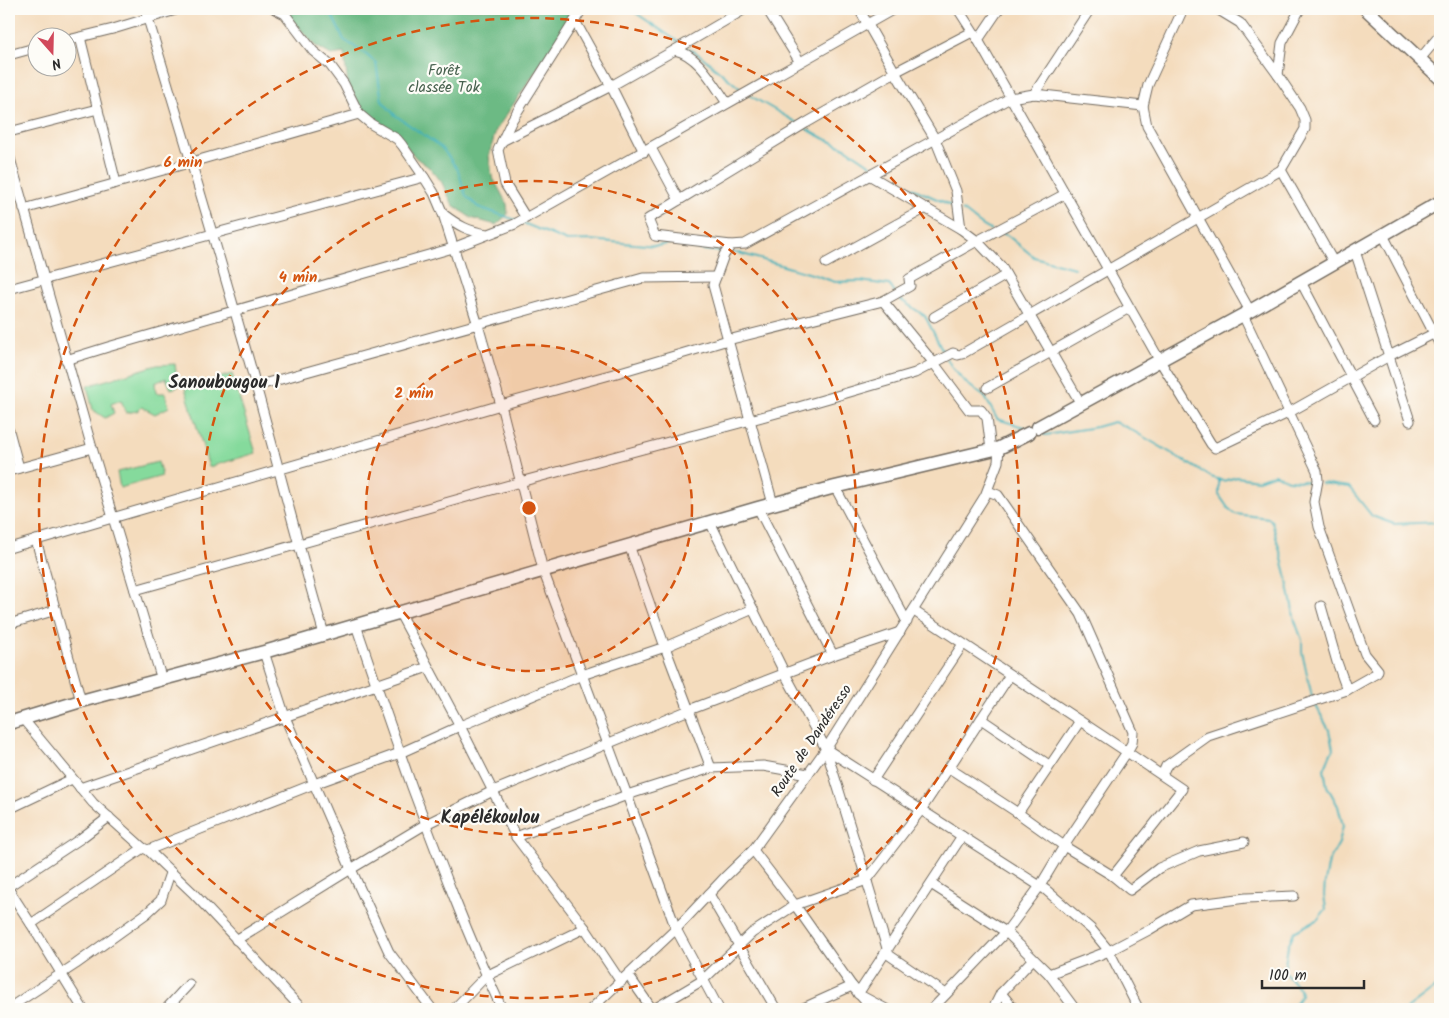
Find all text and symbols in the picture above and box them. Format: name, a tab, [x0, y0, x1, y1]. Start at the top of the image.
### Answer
north arrow	[28, 28, 78, 78]
text: N	[48, 51, 64, 75]
park label: Forêt classée Tok	[408, 59, 481, 100]
text: 6 min	[164, 151, 202, 175]
text: 4 min	[279, 266, 317, 290]
district label: Sanoubougou 1	[168, 369, 280, 398]
text: 2 min	[394, 382, 434, 406]
centre of rings	[520, 499, 538, 517]
street label: Route de Dandéresso	[765, 680, 859, 802]
district label: Kapélékoulou	[441, 804, 539, 833]
scale bar	[1262, 958, 1364, 990]
text: 100 m	[1269, 964, 1307, 988]

